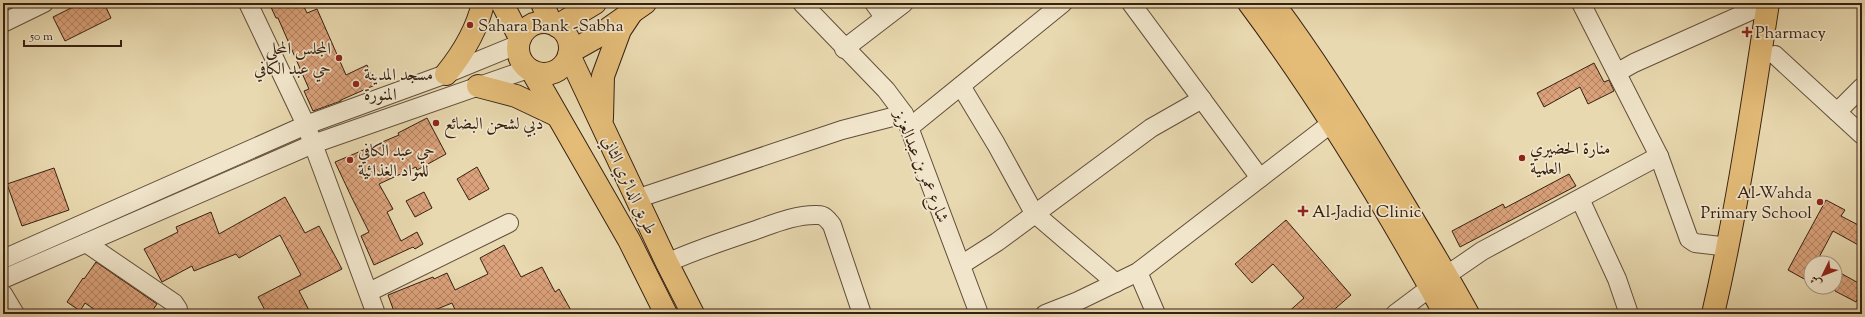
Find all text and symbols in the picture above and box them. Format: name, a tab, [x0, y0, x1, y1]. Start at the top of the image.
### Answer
place label: Sahara Bank -Sabha	[478, 15, 624, 39]
marker: Sahara Bank -Sabha	[465, 20, 475, 30]
scale bar	[24, 22, 121, 48]
place label: Pharmacy	[1755, 22, 1826, 46]
marker: Pharmacy	[1742, 27, 1752, 37]
text: 50 m	[29, 28, 53, 46]
place label: المجلس المحلي حي عبد الكافي	[254, 38, 331, 83]
marker: المجلس المحلي حي عبد الكافي	[334, 53, 344, 63]
place label: مسجد المدينة المنورة	[364, 64, 433, 108]
marker: مسجد المدينة المنورة	[351, 79, 361, 89]
street label: شارع عمر بن عبدالعزيز	[886, 105, 954, 227]
place label: دبي لشحن البضائع	[444, 113, 543, 139]
marker: دبي لشحن البضائع	[431, 118, 441, 128]
street label: طريق الدائري الثاني	[594, 132, 662, 240]
place label: منارة الحضيري العلمية	[1530, 138, 1610, 182]
place label: حي عبد الكافي للمواد الغذائية	[358, 140, 435, 184]
marker: منارة الحضيري العلمية	[1517, 153, 1527, 163]
marker: حي عبد الكافي للمواد الغذائية	[345, 155, 355, 165]
place label: Al-Wahda Primary School	[1701, 182, 1812, 226]
marker: Al-Wahda Primary School	[1815, 197, 1825, 207]
place label: Al-Jadid Clinic	[1312, 201, 1422, 225]
marker: Al-Jadid Clinic	[1297, 205, 1309, 217]
north arrow	[1803, 255, 1843, 295]
text: ش	[1807, 272, 1826, 291]

